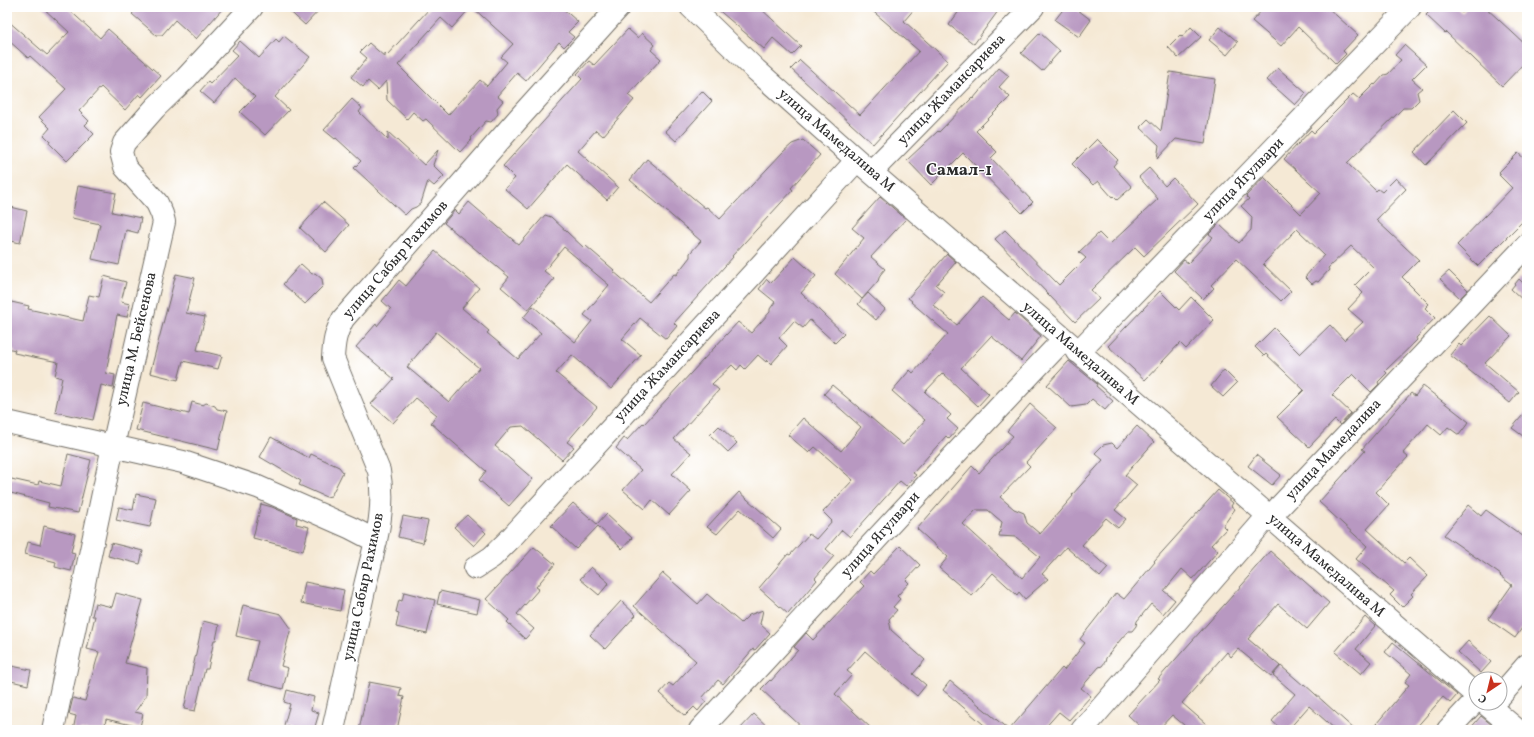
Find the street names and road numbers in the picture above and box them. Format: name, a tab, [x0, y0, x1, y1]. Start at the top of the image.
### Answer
street label: улица Жамансариева	[893, 30, 1011, 150]
street label: улица Мамедалива М	[773, 84, 899, 198]
street label: улица Ягулвари	[1199, 133, 1289, 227]
street label: улица Сабыр Рахимов	[339, 196, 453, 324]
street label: улица М. Бейсенова	[111, 270, 163, 408]
street label: улица Мамедалива М	[1017, 297, 1143, 411]
street label: улица Жамансариева	[610, 305, 726, 427]
street label: улица Мамедалива	[1281, 395, 1387, 505]
street label: улица Ягулвари	[837, 487, 925, 583]
street label: улица Мамедалива М	[1263, 509, 1389, 623]
street label: улица Сабыр Рахимов	[338, 511, 390, 663]

